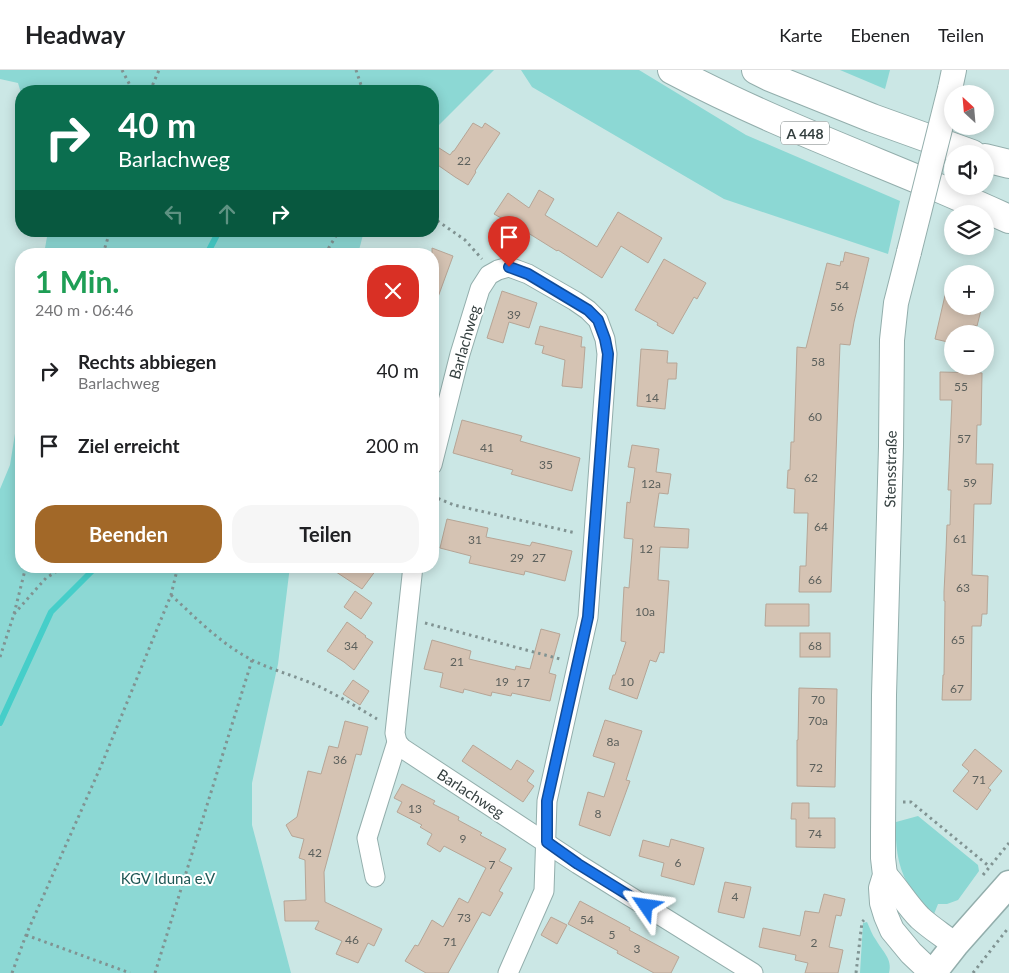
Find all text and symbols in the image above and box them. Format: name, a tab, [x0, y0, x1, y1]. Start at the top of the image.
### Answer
text: Headway	[25, 20, 125, 49]
text: Karte	[779, 24, 822, 46]
text: Ebenen	[850, 24, 910, 46]
text: Teilen	[938, 24, 984, 46]
north arrow	[944, 85, 994, 135]
map controls	[944, 85, 994, 375]
text: 40 m	[118, 103, 196, 145]
icon: right	[35, 105, 100, 170]
road number: A 448	[781, 122, 829, 144]
text: Barlachweg	[118, 145, 230, 172]
button: sound	[944, 145, 994, 195]
house number: 22	[457, 153, 471, 168]
icon: left	[160, 200, 188, 228]
icon: ahead	[213, 200, 241, 228]
icon: right	[266, 200, 294, 228]
button: layers	[944, 205, 994, 255]
pin	[488, 216, 530, 267]
icon: arrive	[495, 223, 523, 251]
text: 1 Min.	[35, 263, 120, 299]
button: close	[367, 265, 419, 317]
button: +	[944, 265, 994, 315]
house number: 54	[835, 278, 849, 293]
house number: 56	[830, 299, 844, 314]
text: 240 m · 06:46	[35, 300, 134, 319]
street label: Barlachweg	[445, 303, 483, 381]
house number: 39	[507, 307, 521, 322]
button: −	[944, 325, 994, 375]
text: Rechts abbiegen	[78, 350, 216, 373]
house number: 58	[811, 354, 825, 369]
icon: right	[35, 357, 63, 385]
text: 40 m	[376, 359, 419, 382]
text: Barlachweg	[78, 373, 159, 392]
house number: 55	[954, 379, 968, 394]
house number: 14	[645, 390, 659, 405]
house number: 60	[808, 409, 822, 424]
street label: Stensstraße	[880, 430, 900, 508]
house number: 57	[957, 431, 971, 446]
icon: arrive	[35, 432, 63, 460]
text: Ziel erreicht	[78, 434, 180, 457]
text: 200 m	[365, 434, 419, 457]
house number: 41	[480, 440, 494, 455]
house number: 35	[539, 457, 553, 472]
house number: 62	[804, 470, 818, 485]
house number: 59	[963, 475, 977, 490]
house number: 12a	[641, 476, 661, 491]
button: Beenden	[35, 505, 222, 563]
button: Teilen	[232, 505, 419, 563]
house number: 64	[814, 519, 828, 534]
house number: 61	[953, 531, 967, 546]
house number: 31	[468, 532, 482, 547]
house number: 12	[639, 541, 653, 556]
house number: 29	[510, 550, 524, 565]
house number: 27	[532, 550, 546, 565]
house number: 66	[808, 572, 822, 587]
house number: 63	[956, 580, 970, 595]
house number: 10a	[635, 604, 655, 619]
house number: 65	[951, 632, 965, 647]
house number: 34	[344, 638, 358, 653]
house number: 68	[808, 638, 822, 653]
house number: 21	[450, 654, 464, 669]
house number: 19	[495, 674, 509, 689]
house number: 10	[620, 674, 634, 689]
house number: 17	[516, 675, 530, 690]
house number: 67	[950, 681, 964, 696]
house number: 70	[811, 692, 825, 707]
house number: 70a	[808, 713, 828, 728]
house number: 8a	[607, 734, 619, 749]
house number: 36	[333, 752, 347, 767]
house number: 72	[809, 760, 823, 775]
street label: Barlachweg	[434, 765, 508, 821]
house number: 71	[972, 772, 986, 787]
house number: 13	[408, 801, 422, 816]
house number: 8	[595, 806, 602, 821]
house number: 74	[808, 826, 822, 841]
house number: 9	[460, 831, 467, 846]
house number: 42	[308, 845, 322, 860]
house number: 6	[675, 855, 682, 870]
house number: 7	[489, 857, 496, 872]
park label: KGV Iduna e.V	[121, 869, 216, 887]
position arrow	[619, 879, 671, 931]
house number: 4	[732, 889, 739, 904]
house number: 73	[457, 910, 471, 925]
house number: 54	[580, 912, 594, 927]
house number: 5	[609, 927, 616, 942]
house number: 46	[345, 932, 359, 947]
house number: 71	[443, 934, 457, 949]
house number: 2	[811, 935, 818, 950]
house number: 3	[634, 941, 641, 956]

